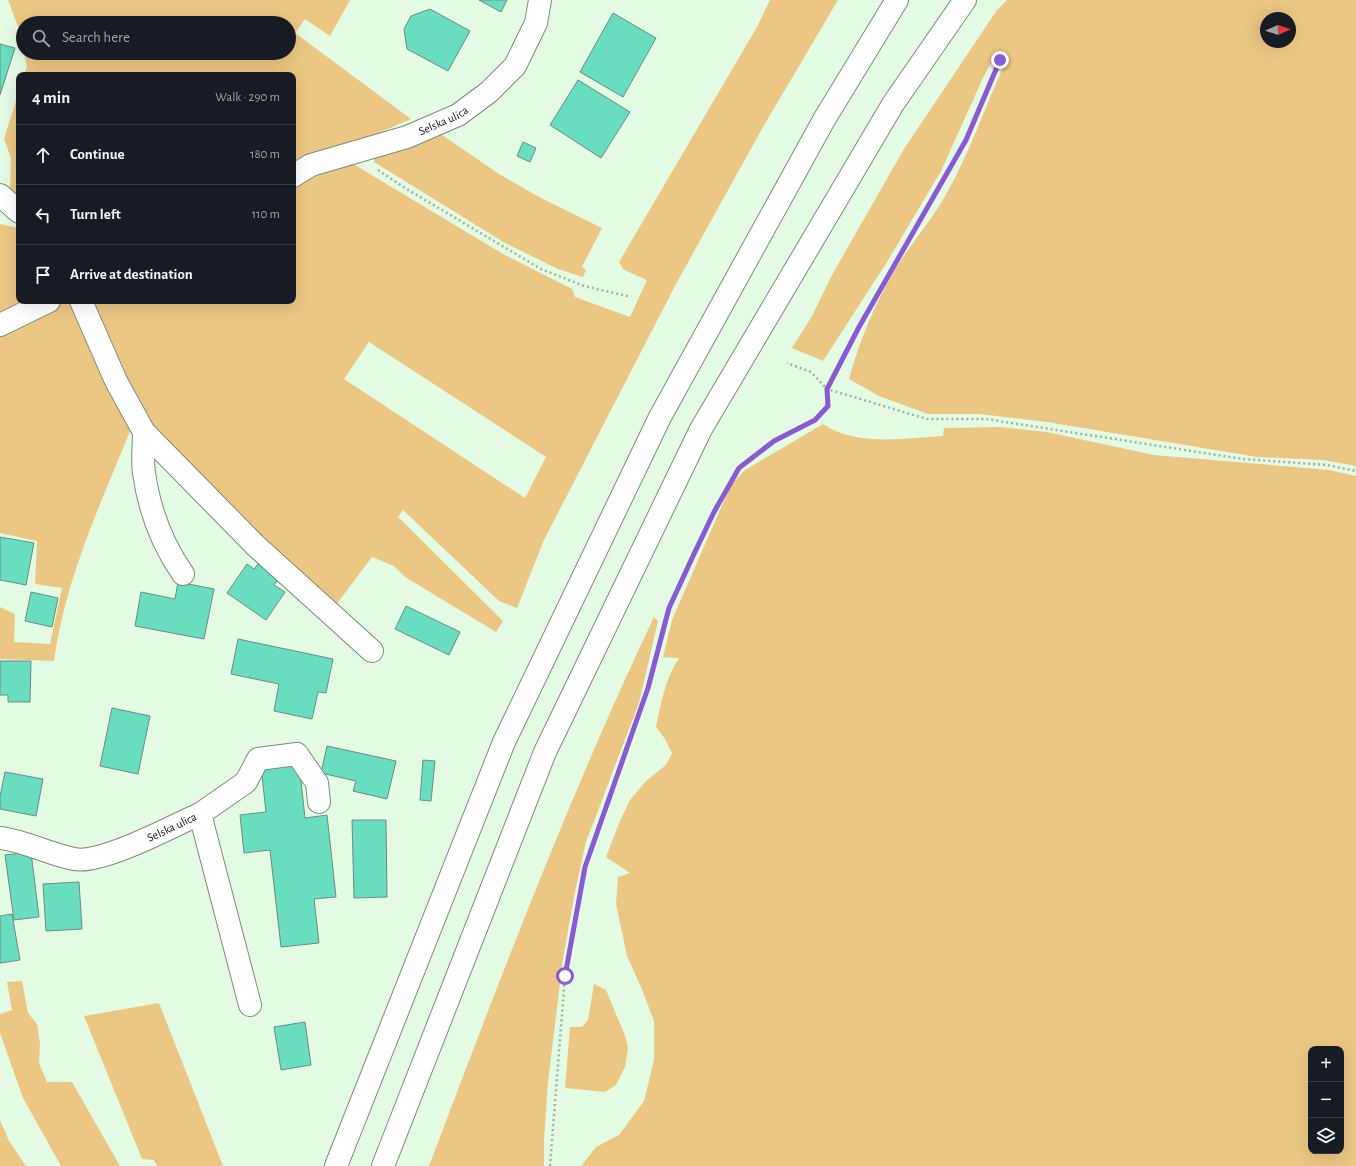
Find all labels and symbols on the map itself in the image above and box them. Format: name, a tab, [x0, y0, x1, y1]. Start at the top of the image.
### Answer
north arrow	[1260, 12, 1296, 48]
route end	[991, 51, 1009, 69]
street label: Selska ulica	[417, 103, 471, 137]
street label: Selska ulica	[145, 810, 199, 844]
route start	[556, 967, 574, 985]

